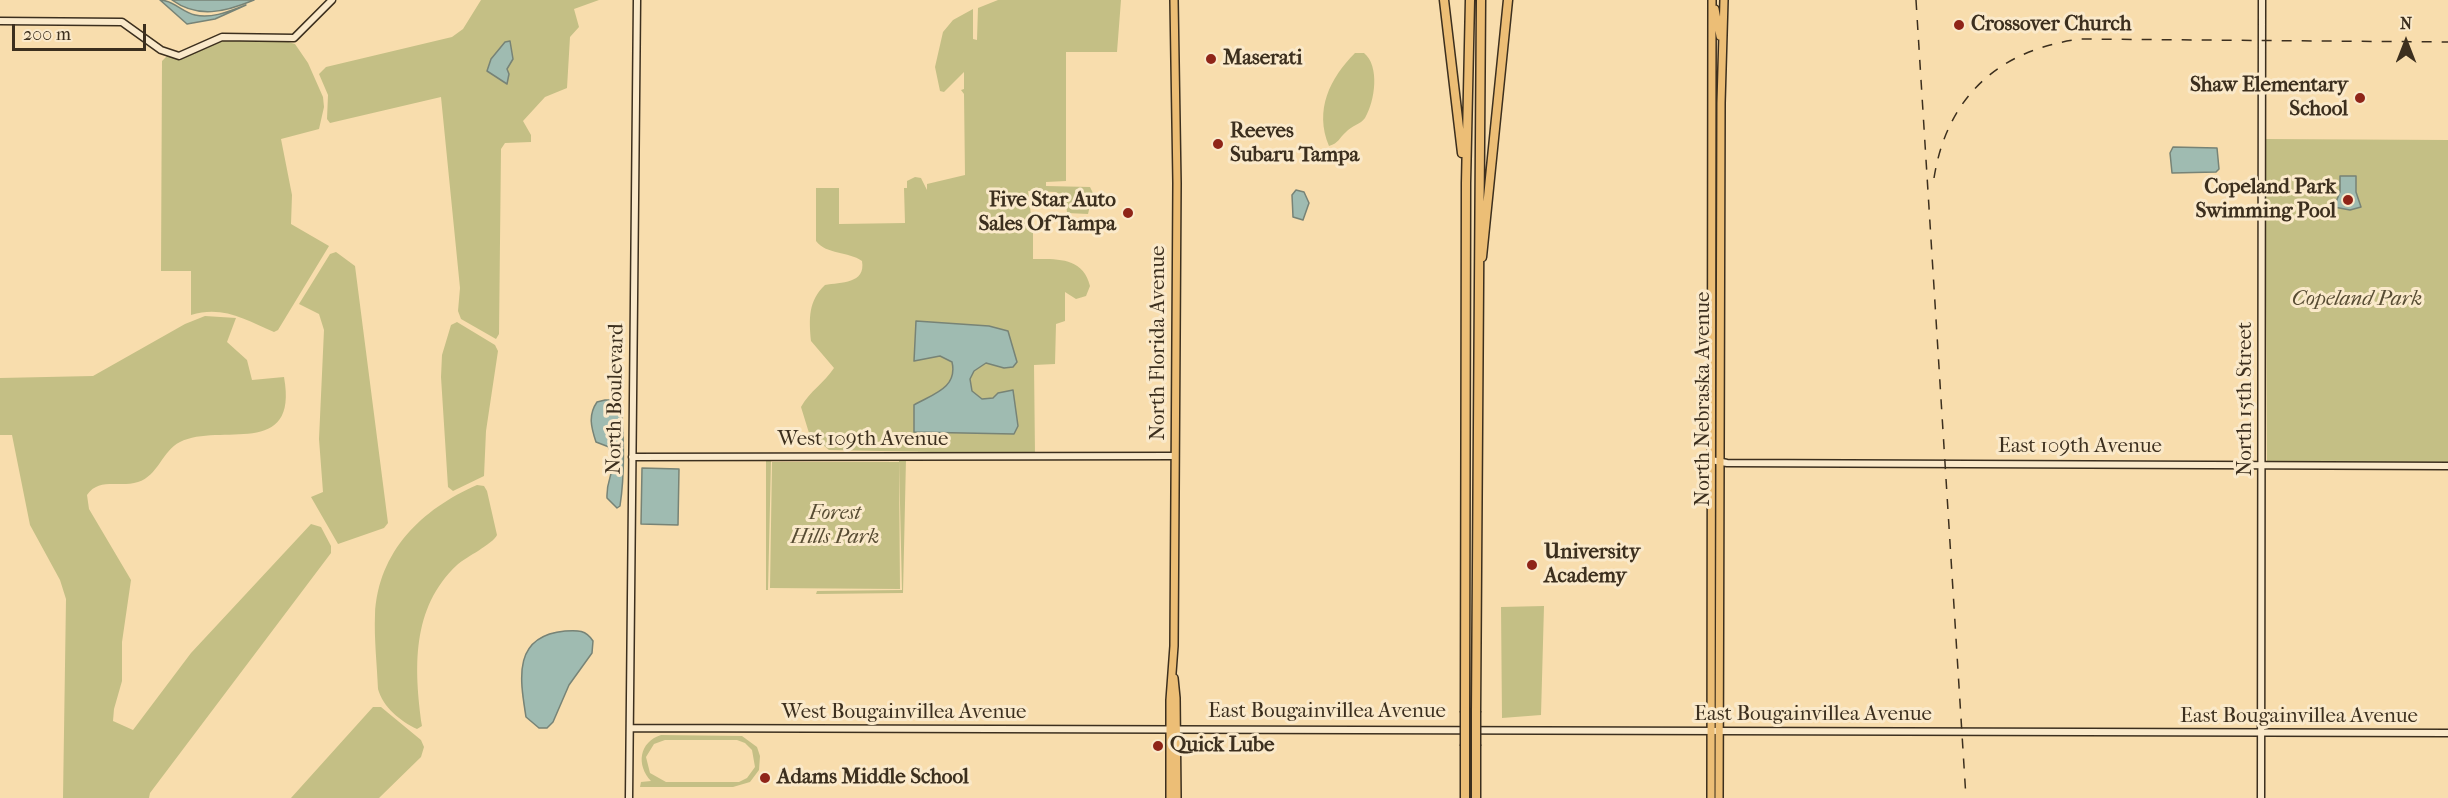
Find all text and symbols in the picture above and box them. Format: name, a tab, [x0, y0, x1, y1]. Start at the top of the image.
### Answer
scale bar	[15, 12, 148, 50]
place label: Crossover Church	[1971, 12, 2132, 38]
north arrow	[2376, 12, 2436, 72]
text: N	[2400, 14, 2412, 33]
marker: Crossover Church	[1952, 18, 1966, 32]
text: 200 m	[23, 24, 71, 45]
place label: Maserati	[1223, 46, 1302, 72]
marker: Maserati	[1204, 52, 1218, 66]
place label: Shaw Elementary School	[2190, 73, 2348, 123]
marker: Shaw Elementary School	[2353, 91, 2367, 105]
place label: Reeves Subaru Tampa	[1230, 119, 1359, 169]
marker: Reeves Subaru Tampa	[1211, 137, 1225, 151]
place label: Copeland Park Swimming Pool	[2195, 175, 2336, 225]
place label: Five Star Auto Sales Of Tampa	[978, 188, 1116, 238]
marker: Copeland Park Swimming Pool	[2341, 193, 2355, 207]
marker: Five Star Auto Sales Of Tampa	[1121, 206, 1135, 220]
street label: North Florida Avenue	[1146, 246, 1172, 440]
park label: Copeland Park	[2292, 287, 2422, 313]
street label: North Nebraska Avenue	[1691, 292, 1717, 506]
street label: North 15th Street	[2233, 322, 2259, 476]
street label: North Boulevard	[602, 323, 630, 475]
street label: West 109th Avenue	[778, 427, 948, 453]
street label: East 109th Avenue	[1998, 434, 2162, 460]
park label: Forest Hills Park	[791, 501, 879, 551]
place label: University Academy	[1544, 540, 1640, 590]
marker: University Academy	[1525, 558, 1539, 572]
street label: East Bougainvillea Avenue	[1208, 699, 1446, 725]
street label: West Bougainvillea Avenue	[782, 700, 1026, 726]
street label: East Bougainvillea Avenue	[1694, 702, 1932, 728]
street label: East Bougainvillea Avenue	[2180, 704, 2418, 730]
place label: Quick Lube	[1170, 733, 1274, 759]
marker: Quick Lube	[1151, 739, 1165, 753]
place label: Adams Middle School	[777, 765, 969, 791]
marker: Adams Middle School	[758, 771, 772, 785]

